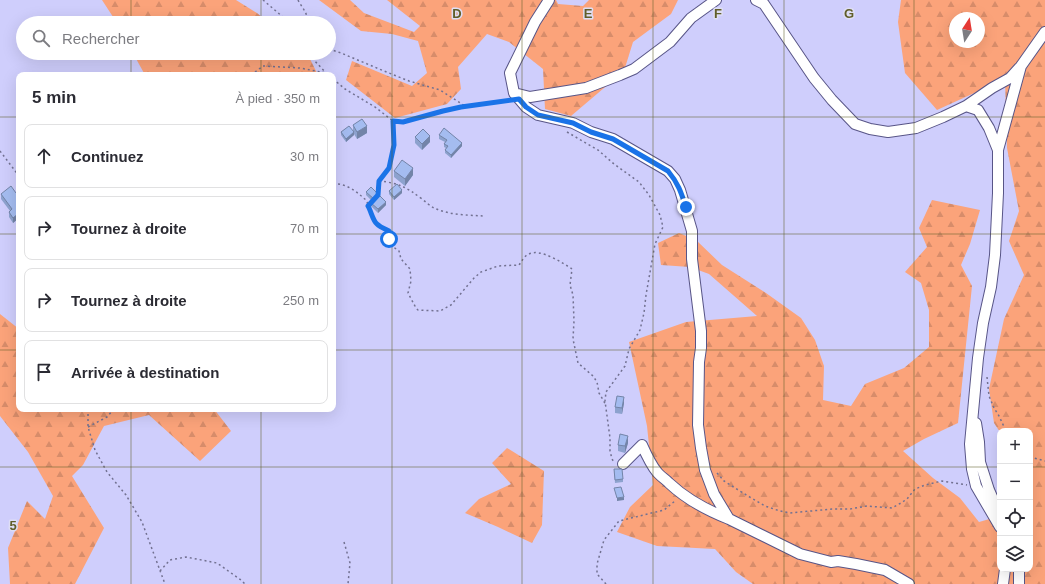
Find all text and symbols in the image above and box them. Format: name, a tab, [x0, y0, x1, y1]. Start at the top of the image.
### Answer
text: D	[452, 6, 462, 21]
text: E	[584, 6, 593, 21]
text: F	[714, 6, 722, 21]
text: G	[844, 6, 854, 21]
north arrow	[949, 12, 985, 48]
search box	[16, 16, 336, 60]
icon: search	[30, 27, 52, 49]
text: Rechercher	[62, 30, 140, 47]
text: 5 min	[32, 88, 76, 107]
text: À pied · 350 m	[235, 91, 320, 106]
icon: ahead	[33, 145, 55, 167]
text: Continuez	[71, 148, 144, 165]
text: 30 m	[290, 149, 319, 164]
route end	[677, 198, 695, 216]
icon: right	[33, 217, 55, 239]
text: Tournez à droite	[71, 220, 187, 237]
text: 70 m	[290, 221, 319, 236]
route start	[380, 230, 398, 248]
icon: right	[33, 289, 55, 311]
text: Tournez à droite	[71, 292, 187, 309]
text: 250 m	[283, 293, 319, 308]
icon: arrive	[33, 361, 55, 383]
text: Arrivée à destination	[71, 364, 219, 381]
map controls	[997, 428, 1033, 572]
button: +	[997, 428, 1033, 464]
button: −	[997, 464, 1033, 500]
button: locate	[997, 500, 1033, 536]
text: 5	[9, 518, 17, 533]
button: layers	[997, 536, 1033, 572]

